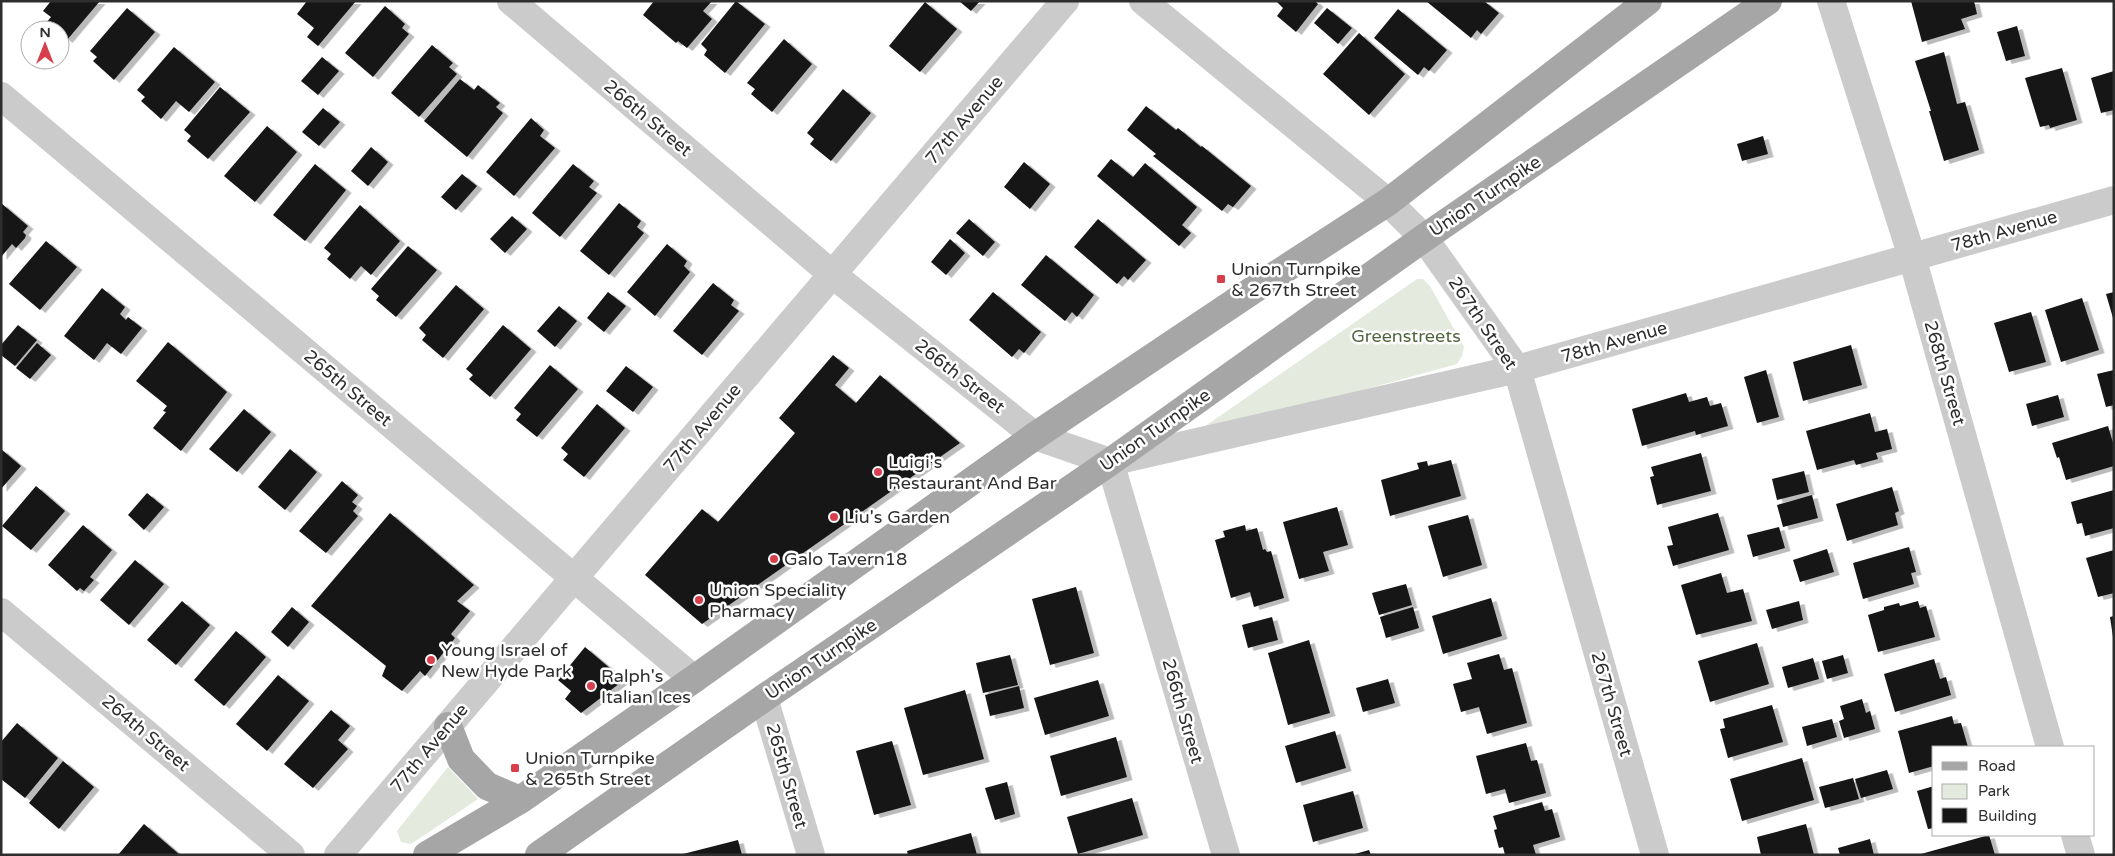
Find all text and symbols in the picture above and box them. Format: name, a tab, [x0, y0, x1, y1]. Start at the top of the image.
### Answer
north arrow	[20, 20, 70, 70]
text: N	[39, 24, 51, 41]
street label: 77th Avenue	[920, 71, 1008, 169]
street label: 266th Street	[600, 75, 696, 161]
street label: Union Turnpike	[1425, 151, 1545, 241]
street label: 78th Avenue	[1948, 205, 2060, 257]
place label: Union Turnpike & 267th Street	[1231, 258, 1361, 301]
street label: 267th Street	[1444, 272, 1522, 374]
marker: Union Turnpike & 267th Street	[1215, 273, 1227, 285]
street label: 78th Avenue	[1558, 316, 1670, 368]
street label: 268th Street	[1920, 318, 1970, 428]
park label: Greenstreets	[1351, 325, 1461, 347]
street label: 266th Street	[911, 334, 1009, 418]
street label: 265th Street	[300, 345, 396, 431]
street label: 77th Avenue	[658, 379, 746, 477]
street label: Union Turnpike	[1096, 384, 1214, 476]
place label: Luigi's Restaurant And Bar	[888, 451, 1057, 494]
marker: Luigi's Restaurant And Bar	[872, 466, 884, 478]
place label: Liu's Garden	[844, 506, 950, 528]
marker: Liu's Garden	[828, 511, 840, 523]
place label: Galo Tavern18	[784, 548, 907, 570]
marker: Galo Tavern18	[768, 553, 780, 565]
place label: Union Speciality Pharmacy	[709, 579, 847, 622]
marker: Union Speciality Pharmacy	[693, 594, 705, 606]
street label: Union Turnpike	[761, 614, 881, 704]
place label: Young Israel of New Hyde Park	[441, 639, 572, 682]
street label: 267th Street	[1587, 649, 1637, 759]
marker: Young Israel of New Hyde Park	[425, 654, 437, 666]
street label: 266th Street	[1158, 656, 1208, 766]
place label: Ralph's Italian Ices	[601, 665, 691, 708]
marker: Ralph's Italian Ices	[585, 680, 597, 692]
street label: 264th Street	[98, 690, 194, 776]
street label: 77th Avenue	[385, 699, 473, 797]
street label: 265th Street	[762, 721, 812, 831]
legend	[1932, 746, 2095, 836]
place label: Union Turnpike & 265th Street	[525, 747, 655, 790]
text: Road	[1978, 757, 2016, 775]
marker: Union Turnpike & 265th Street	[509, 762, 521, 774]
text: Park	[1978, 782, 2010, 800]
text: Building	[1978, 807, 2037, 825]

